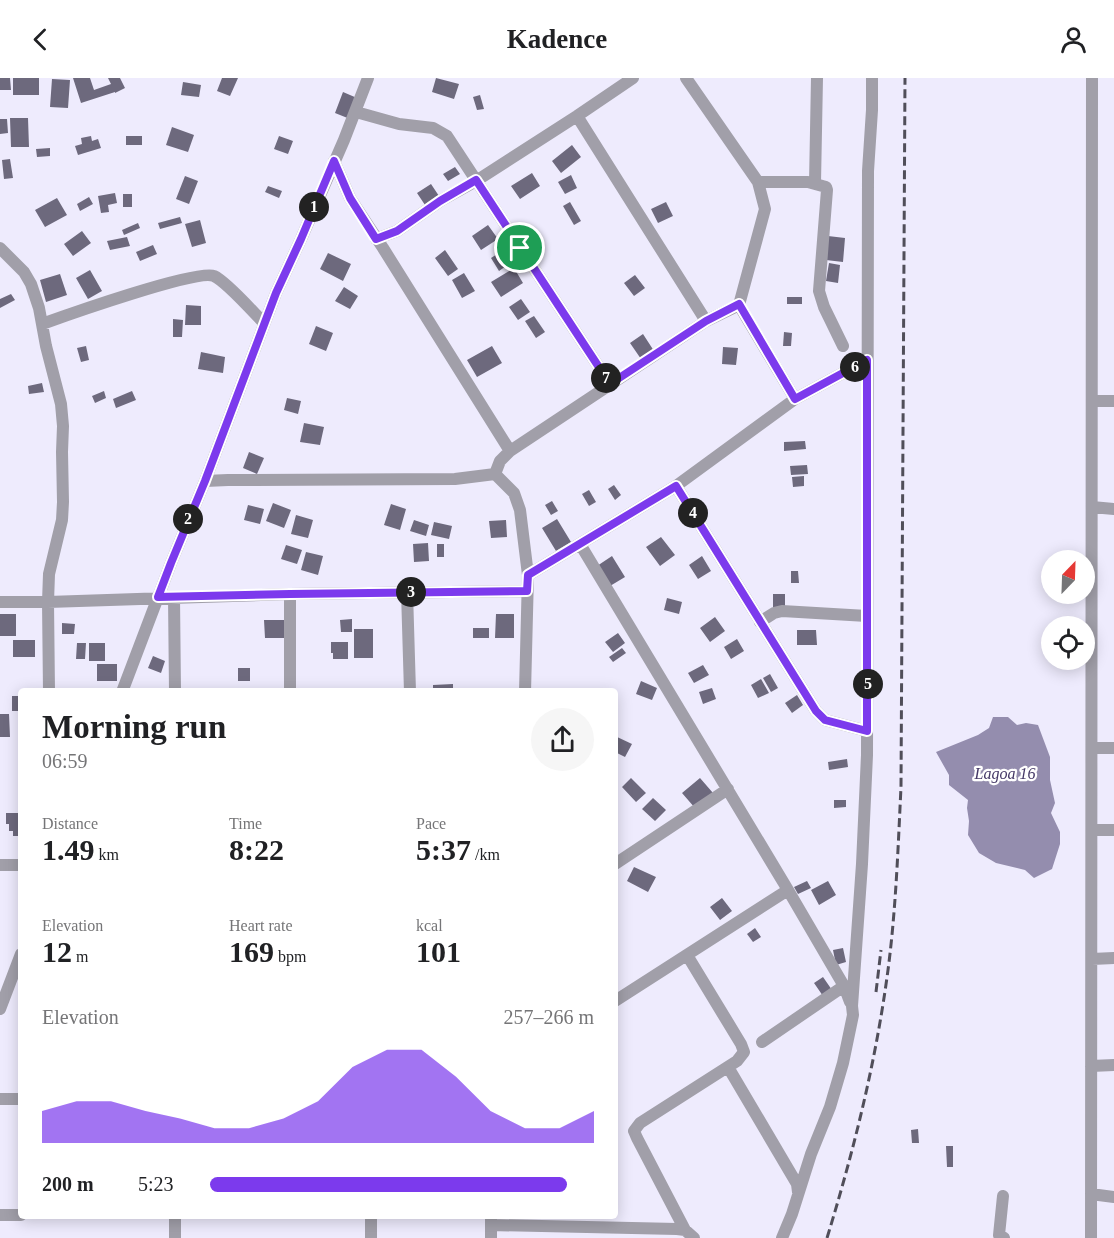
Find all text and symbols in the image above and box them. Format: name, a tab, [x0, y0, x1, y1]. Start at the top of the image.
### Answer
icon: back	[24, 23, 57, 56]
icon: person	[1057, 23, 1090, 56]
text: Kadence	[507, 24, 607, 54]
pin: 1	[299, 192, 329, 222]
text: 1	[310, 198, 318, 215]
pin	[494, 222, 545, 273]
icon: arrive	[503, 231, 536, 264]
pin: 6	[840, 352, 870, 382]
text: 6	[851, 358, 859, 375]
pin: 7	[591, 363, 621, 393]
text: 7	[602, 369, 610, 386]
pin: 4	[678, 498, 708, 528]
pin: 2	[173, 504, 203, 534]
text: 4	[689, 504, 697, 521]
text: 2	[184, 510, 192, 527]
north arrow	[1041, 550, 1095, 604]
map controls	[1041, 550, 1095, 670]
pin: 3	[396, 577, 426, 607]
text: 3	[407, 583, 415, 600]
button: locate	[1041, 616, 1095, 670]
pin: 5	[853, 669, 883, 699]
text: 5	[864, 675, 872, 692]
button: share	[531, 708, 594, 771]
text: Morning run	[42, 709, 226, 745]
text: 06:59	[42, 750, 88, 772]
water label: Lagoa 16	[974, 765, 1035, 783]
text: Distance	[42, 815, 98, 832]
text: Time	[229, 815, 262, 832]
text: Pace	[416, 815, 446, 832]
text: 1.49	[42, 833, 95, 866]
text: 8:22	[229, 833, 284, 866]
text: 5:37	[416, 833, 471, 866]
text: km	[95, 846, 119, 863]
text: /km	[471, 846, 500, 863]
text: Elevation	[42, 917, 103, 934]
text: Heart rate	[229, 917, 293, 934]
text: kcal	[416, 917, 443, 934]
text: 12	[42, 935, 72, 968]
text: 169	[229, 935, 274, 968]
text: 101	[416, 935, 461, 968]
text: m	[72, 948, 88, 965]
text: bpm	[274, 948, 306, 965]
text: Elevation	[42, 1006, 119, 1028]
text: 257–266 m	[503, 1006, 594, 1028]
text: 200 m	[42, 1173, 94, 1195]
text: 5:23	[138, 1173, 174, 1195]

